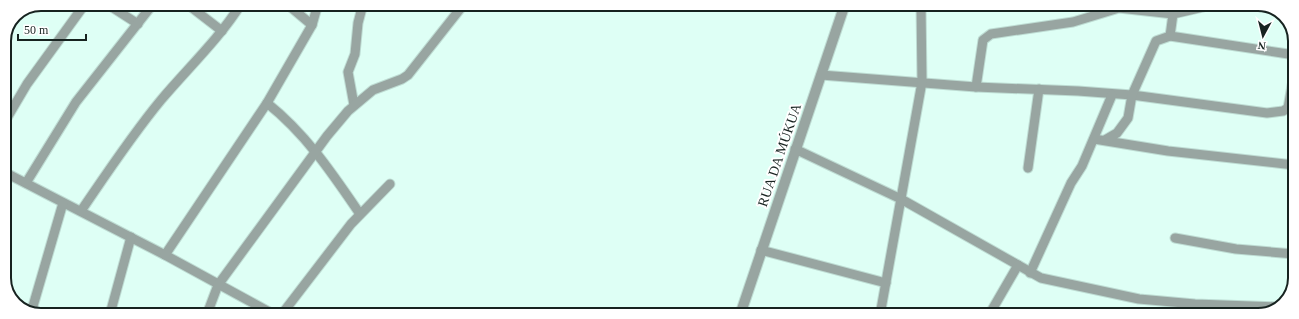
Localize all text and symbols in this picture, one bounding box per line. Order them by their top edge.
scale bar [18,16,86,42]
north arrow [1243,16,1283,56]
text: 50 m [24,23,49,37]
text: N [1257,39,1266,52]
street label: RUA DA MÚKUA [754,100,804,209]

